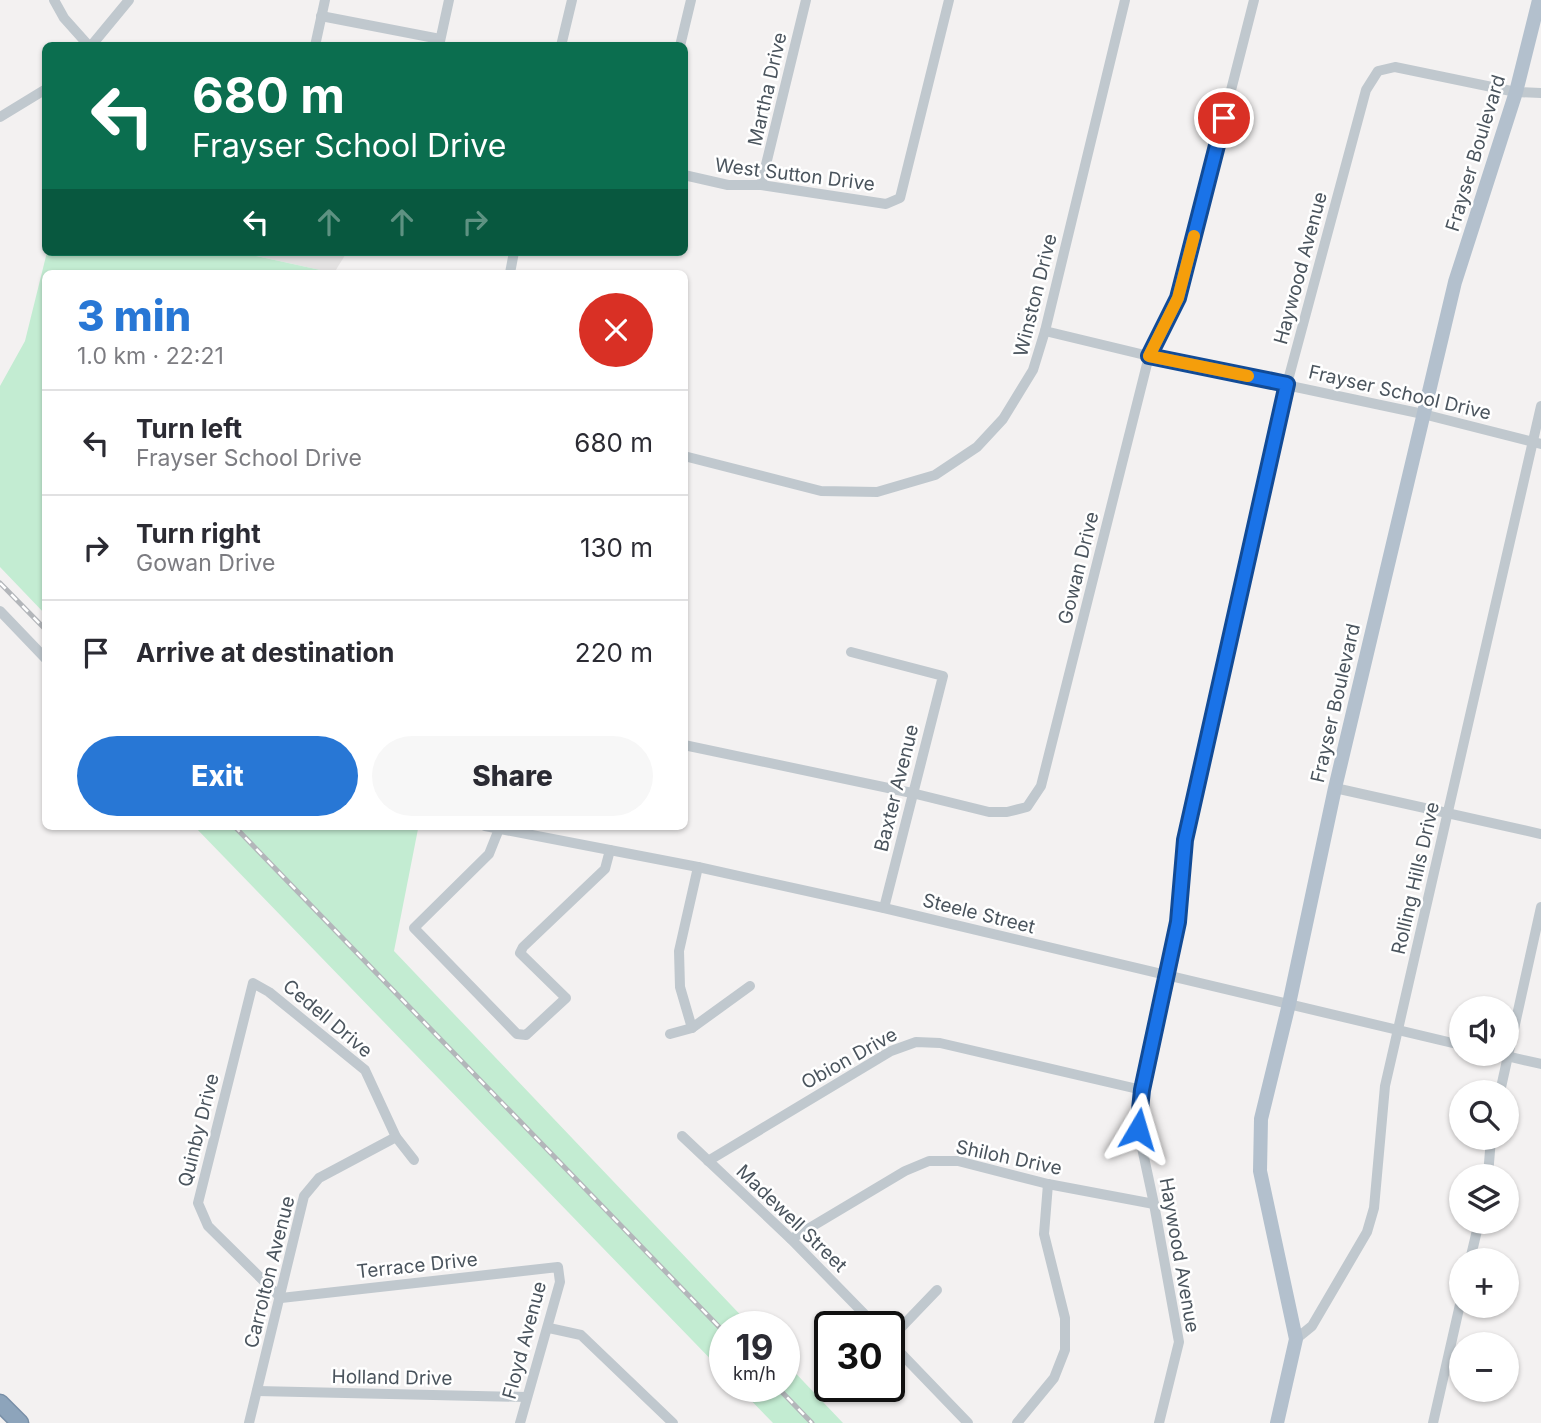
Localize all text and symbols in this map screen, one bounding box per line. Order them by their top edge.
street label: Martha Drive [743,30,792,148]
text: 680 m [192,66,345,125]
icon: left [77,70,168,161]
street label: Frayser Boulevard [1441,72,1510,234]
pin [1194,88,1254,148]
icon: arrive [1205,99,1243,137]
text: Frayser School Drive [192,126,506,165]
street label: West Sutton Drive [714,153,876,196]
street label: Haywood Avenue [1269,189,1332,347]
icon: left [237,203,275,241]
icon: ahead [310,203,348,241]
icon: ahead [383,203,421,241]
icon: right [456,203,494,241]
street label: Winston Drive [1009,231,1062,359]
text: 3 min [77,290,191,341]
button: close [579,293,653,367]
text: 1.0 km · 22:21 [77,342,224,370]
street label: Frayser School Drive [1306,360,1493,425]
text: Turn left [136,413,242,444]
icon: left [77,424,115,462]
text: 680 m [574,427,653,458]
text: Frayser School Drive [136,444,362,472]
street label: Gowan Drive [1053,509,1104,627]
text: Turn right [136,518,261,549]
icon: right [77,529,115,567]
text: 130 m [580,532,653,563]
text: Gowan Drive [136,549,275,577]
street label: Frayser Boulevard [1306,621,1365,785]
icon: arrive [77,634,115,672]
text: Arrive at destination [136,637,395,668]
text: 220 m [575,637,653,668]
street label: Baxter Avenue [870,722,923,854]
button: Exit [77,736,358,816]
button: Share [372,736,653,816]
street label: Rolling Hills Drive [1387,800,1444,957]
street label: Steele Street [920,888,1037,939]
street label: Cedell Drive [278,974,377,1062]
map controls [1449,996,1519,1402]
button: sound [1449,996,1519,1066]
street label: Obion Drive [797,1023,901,1094]
street label: Quinby Drive [173,1071,224,1189]
button: search [1449,1080,1519,1150]
position arrow [1101,1092,1175,1166]
street label: Shiloh Drive [954,1135,1064,1180]
street label: Madewell Street [732,1160,852,1277]
button: layers [1449,1164,1519,1234]
street label: Haywood Avenue [1155,1176,1204,1334]
street label: Carrolton Avenue [239,1194,299,1351]
street label: Terrace Drive [355,1248,479,1283]
button: + [1449,1248,1519,1318]
street label: Floyd Avenue [498,1279,551,1401]
speed limit sign: 30 [814,1311,905,1402]
text: 19 [736,1326,773,1368]
button: − [1449,1332,1519,1402]
text: km/h [733,1363,776,1384]
street label: Holland Drive [331,1365,453,1390]

